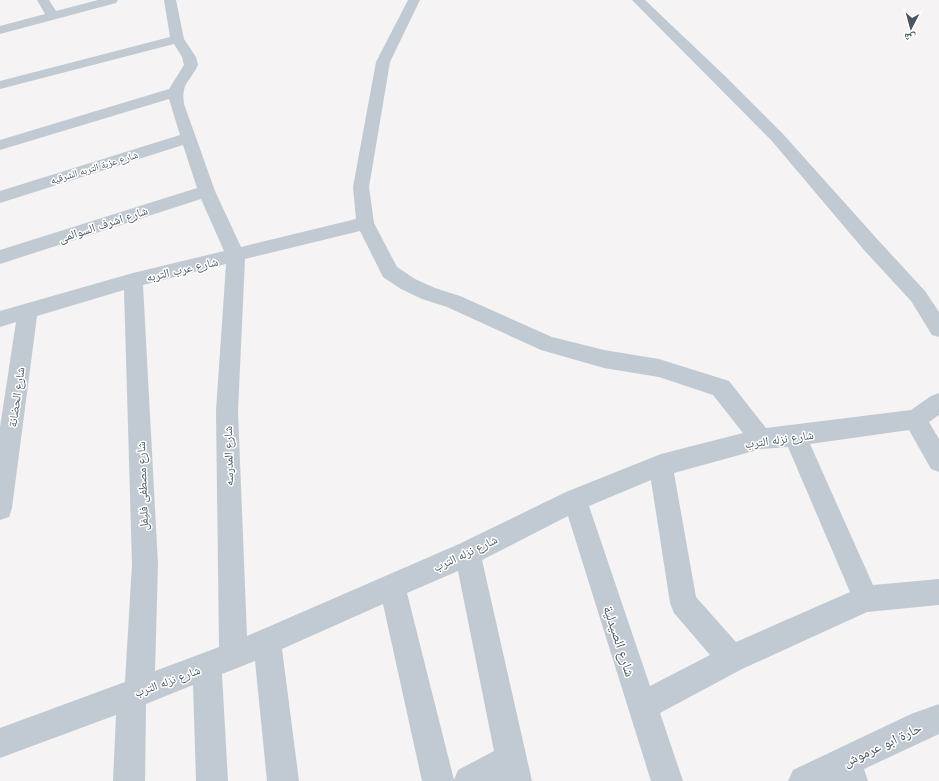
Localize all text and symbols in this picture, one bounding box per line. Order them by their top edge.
north arrow [891,8,931,48]
text: ش [903,29,917,46]
street label: شارع عزبة التربه الشرقيه [49,148,140,187]
street label: شارع اشرف السوالمى [56,202,150,246]
street label: شارع عرب التربه [145,253,220,285]
street label: شارع الحضانة [4,366,29,428]
street label: شارع المدرسه [220,426,237,486]
street label: شارع نزله الترب [744,427,815,452]
street label: شارع مصطفى فليفل [133,441,152,531]
street label: شارع نزله الترب [430,531,500,575]
street label: شارع الصيدلية [599,603,639,679]
street label: شارع نزله الترب [132,662,203,701]
street label: حارة ابو عرموش [840,718,925,771]

